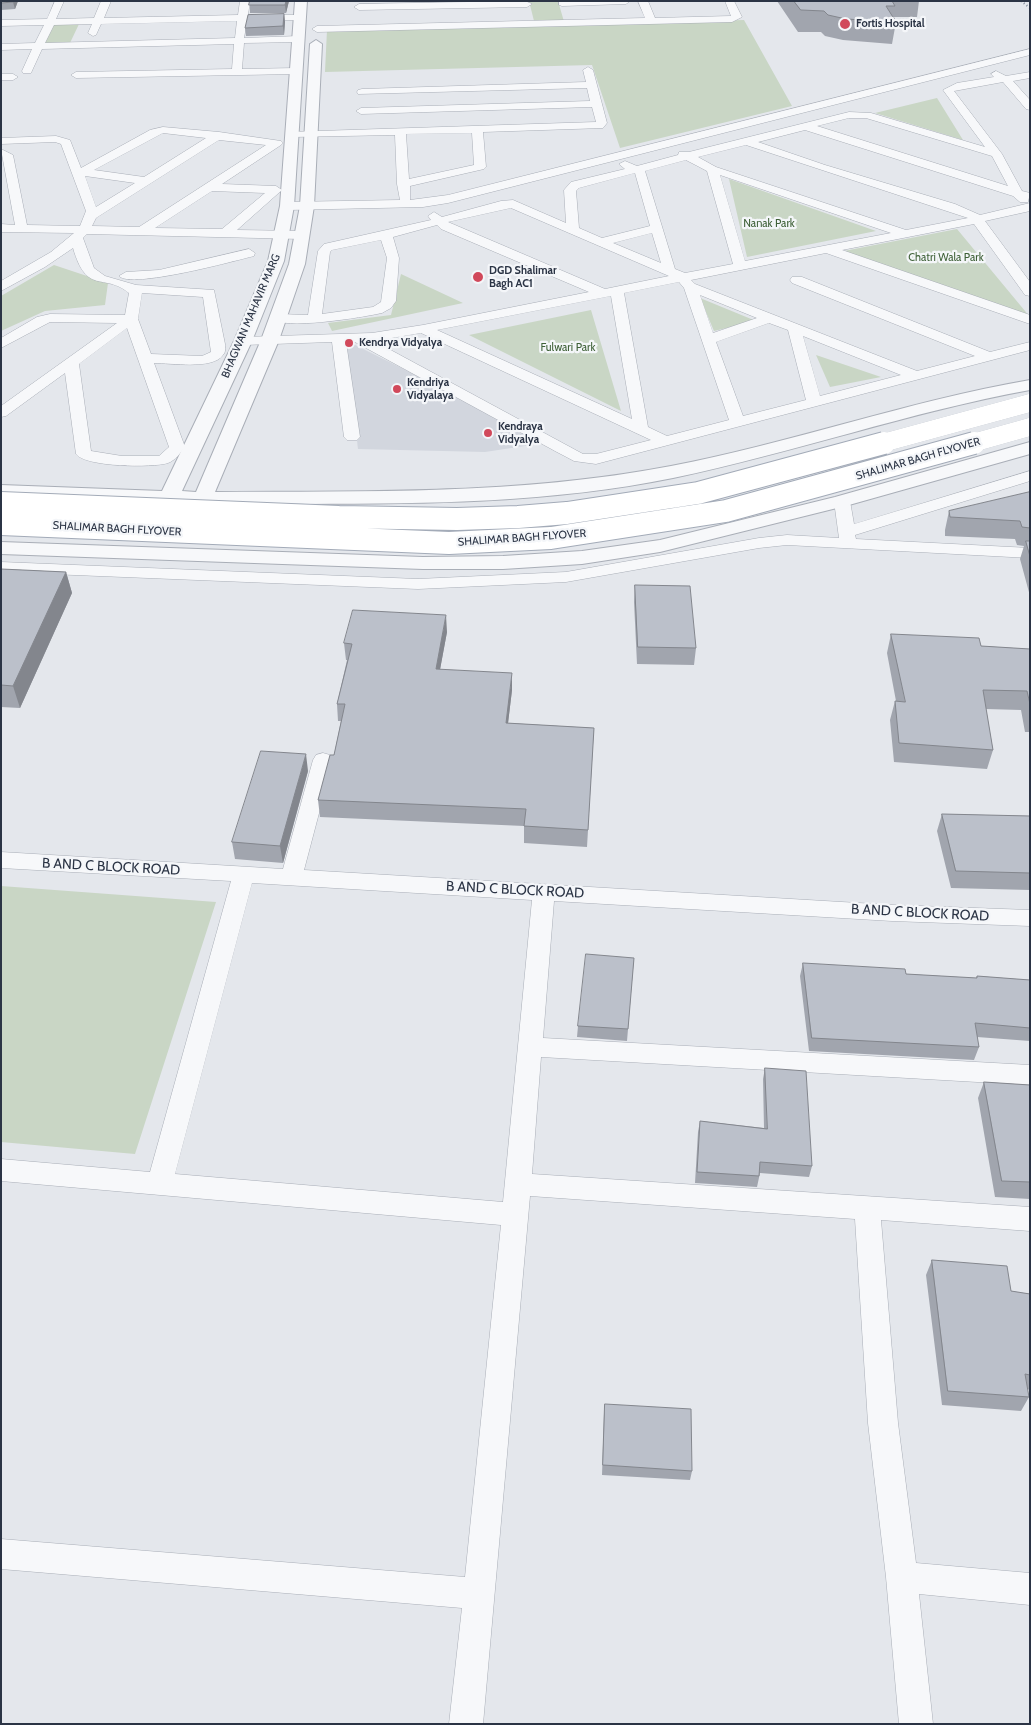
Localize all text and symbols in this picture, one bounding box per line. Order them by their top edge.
marker: Fortis Hospital [838,17,852,31]
place label: Fortis Hospital [856,17,925,31]
park label: Nanak Park [743,217,795,231]
park label: Chatri Wala Park [908,251,984,265]
street label: BHAGWAN MAHAVIR MARG [219,252,283,380]
place label: DGD Shalimar Bagh AC1 [489,264,557,290]
marker: DGD Shalimar Bagh AC1 [471,270,485,284]
place label: Kendrya Vidyalya [359,336,442,350]
marker: Kendrya Vidyalya [343,337,355,349]
park label: Fulwari Park [541,341,595,355]
place label: Kendriya Vidyalaya [407,376,453,402]
marker: Kendriya Vidyalaya [391,383,403,395]
place label: Kendraya Vidyalya [498,420,543,446]
marker: Kendraya Vidyalya [482,427,494,439]
street label: SHALIMAR BAGH FLYOVER [854,435,982,483]
street label: SHALIMAR BAGH FLYOVER [52,519,182,539]
street label: SHALIMAR BAGH FLYOVER [457,527,587,549]
street label: B AND C BLOCK ROAD [41,855,181,879]
street label: B AND C BLOCK ROAD [445,878,585,902]
street label: B AND C BLOCK ROAD [850,901,990,925]

